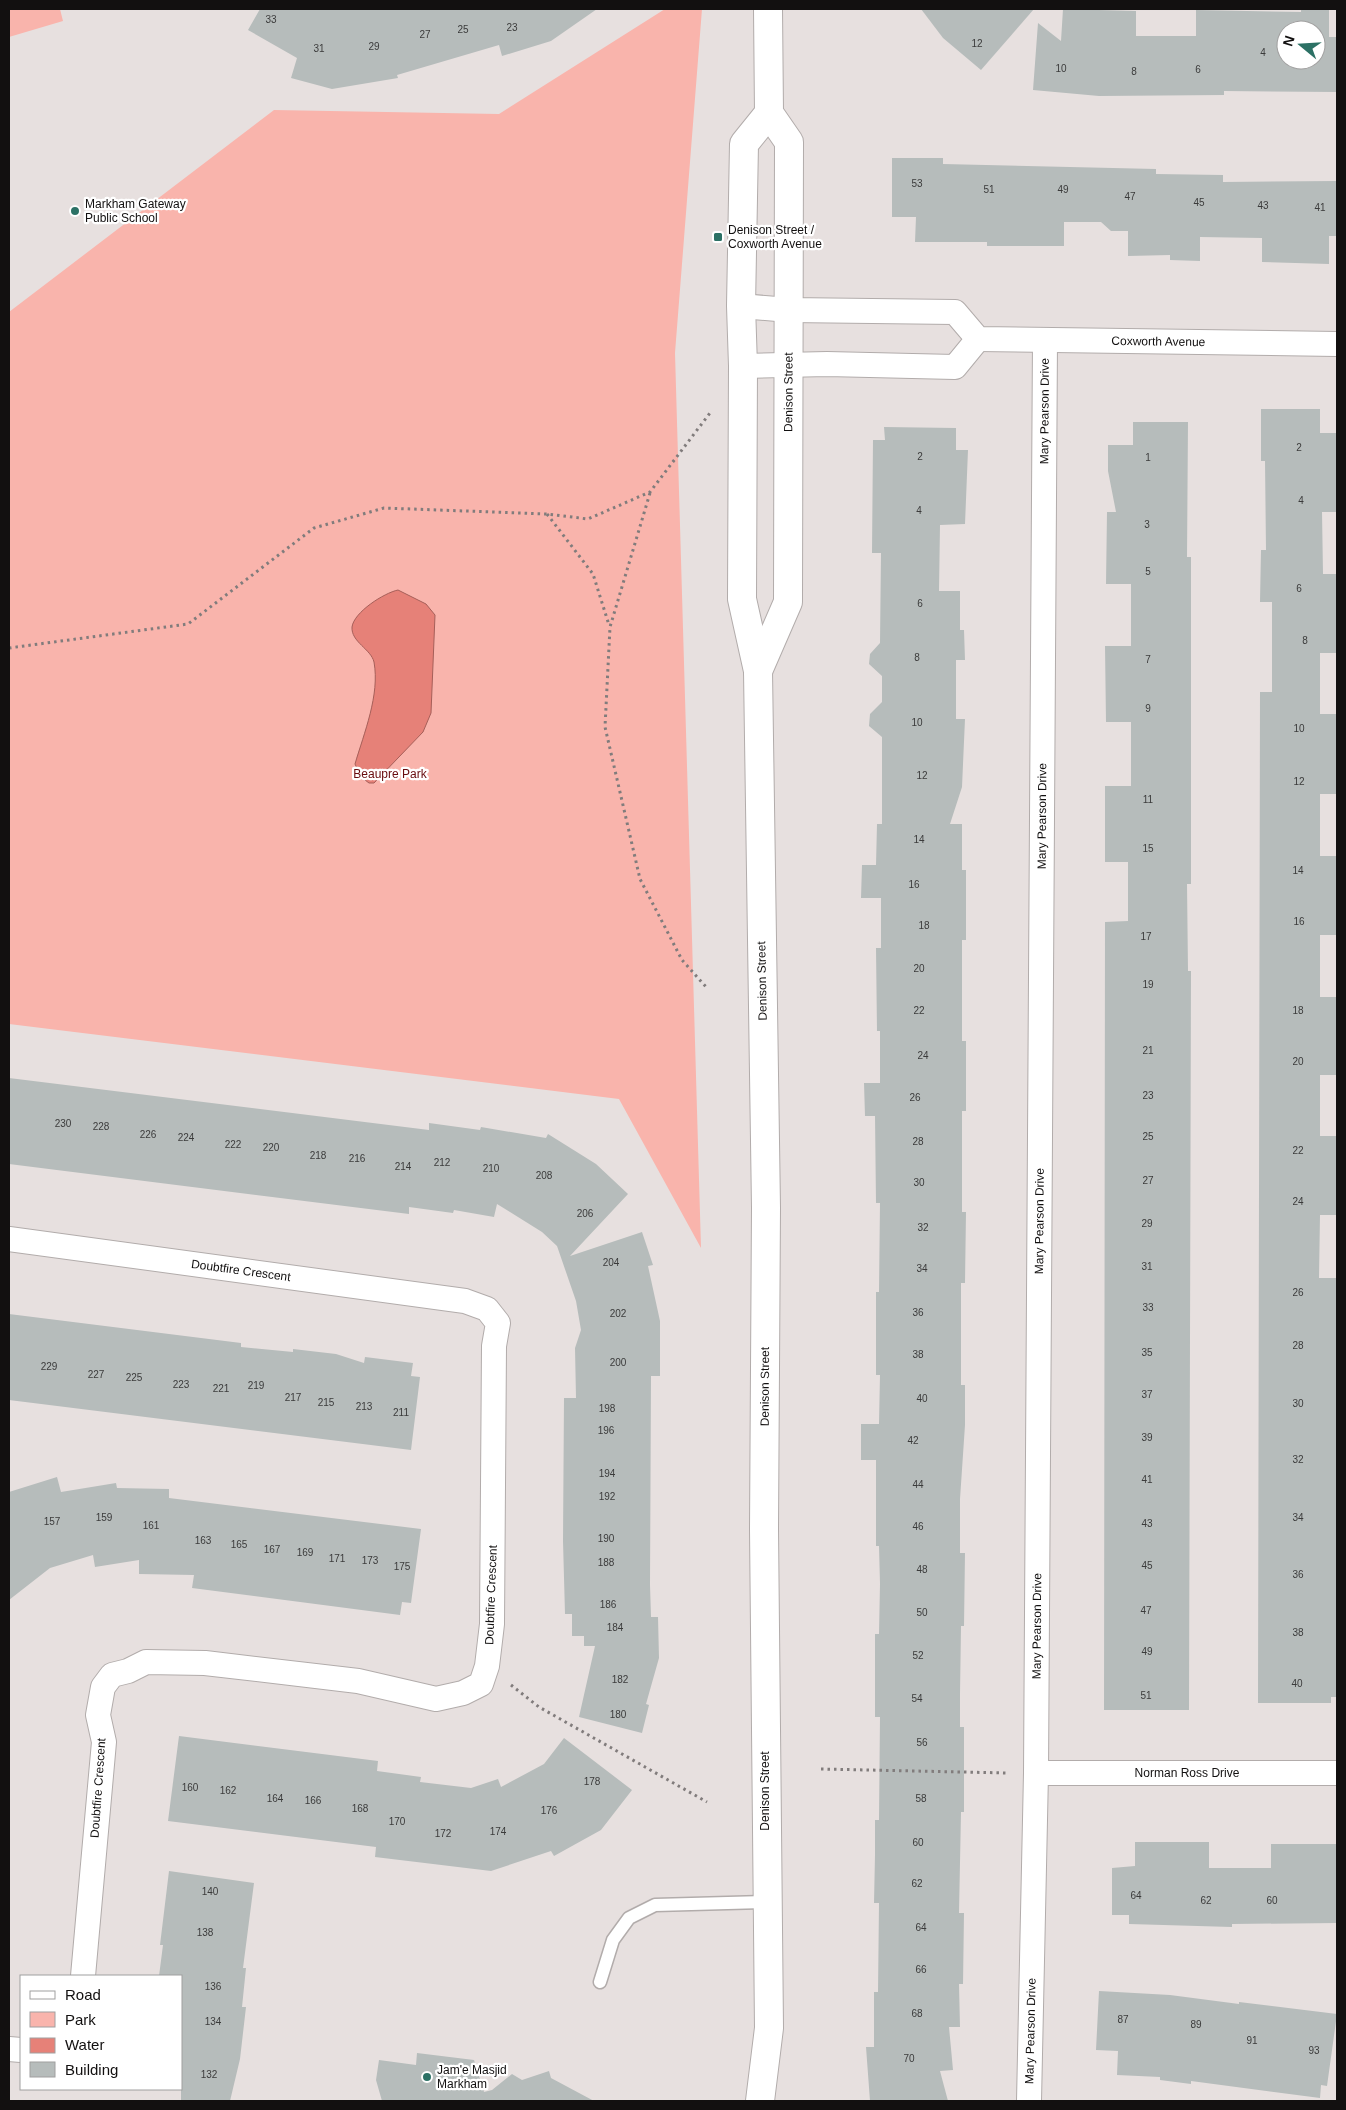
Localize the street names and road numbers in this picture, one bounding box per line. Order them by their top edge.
street label: Coxworth Avenue [1111,334,1206,349]
street label: Denison Street [781,352,796,432]
street label: Mary Pearson Drive [1037,358,1052,464]
street label: Mary Pearson Drive [1035,763,1049,869]
street label: Denison Street [754,941,770,1021]
street label: Mary Pearson Drive [1032,1168,1047,1274]
street label: Doubtfire Crescent [190,1257,292,1284]
street label: Denison Street [758,1346,772,1426]
street label: Doubtfire Crescent [482,1544,500,1645]
street label: Mary Pearson Drive [1030,1573,1044,1679]
street label: Doubtfire Crescent [88,1737,109,1838]
street label: Denison Street [758,1751,772,1831]
street label: Norman Ross Drive [1135,1766,1240,1780]
street label: Mary Pearson Drive [1022,1977,1039,2084]

